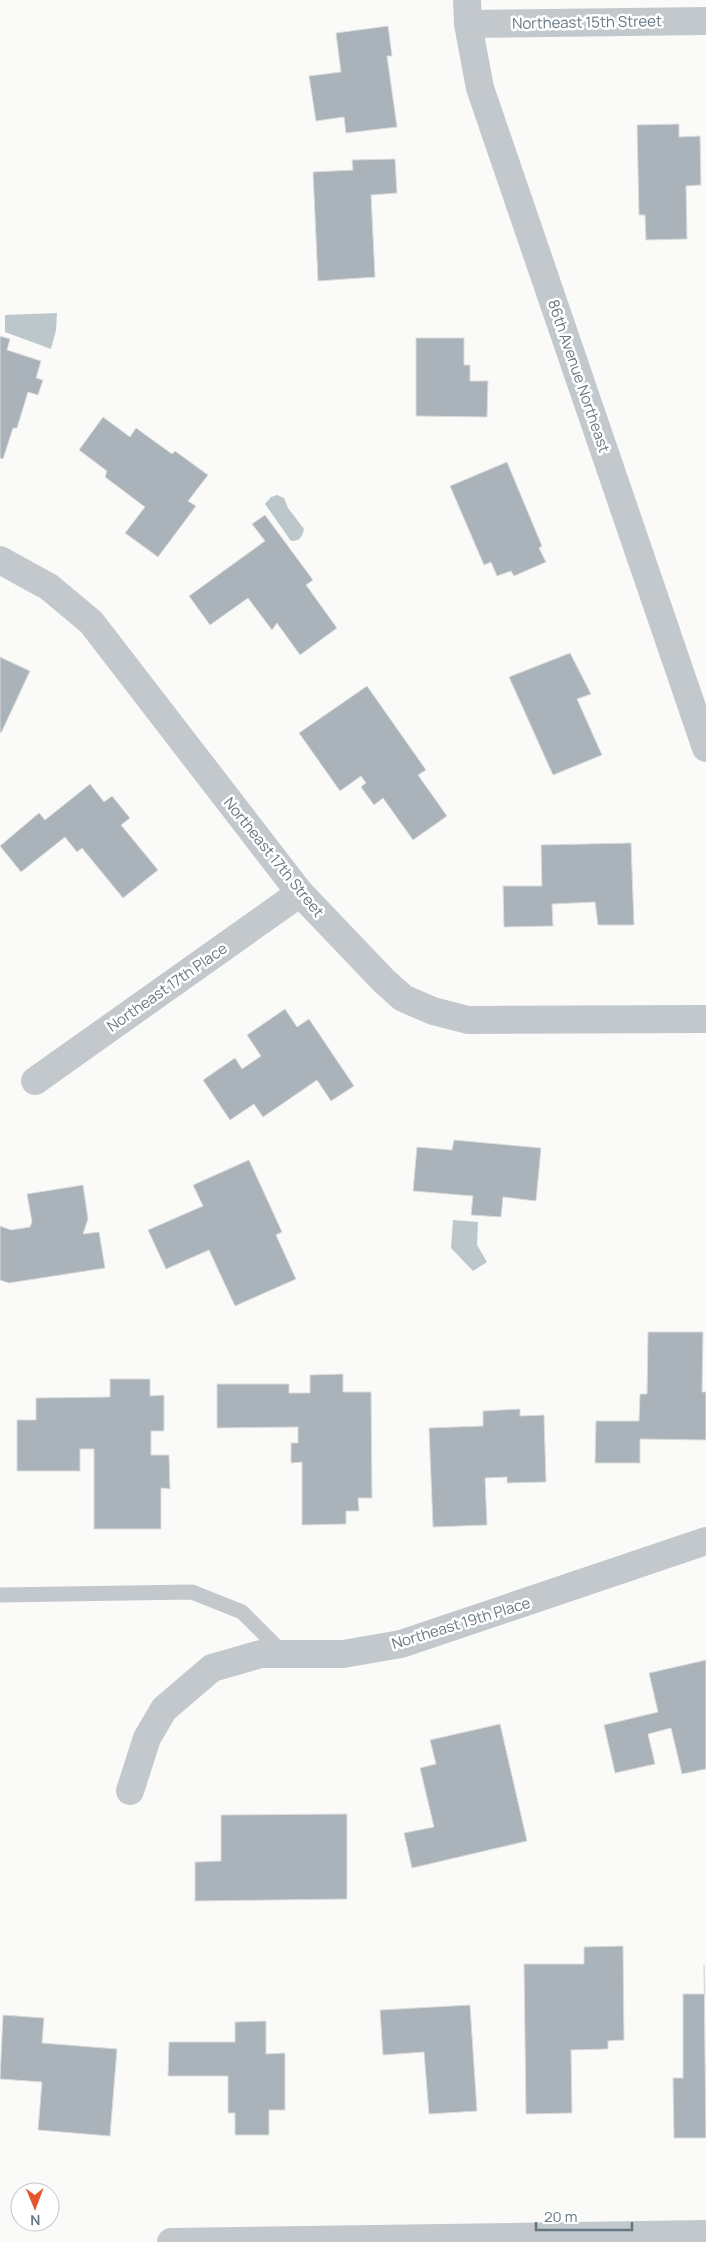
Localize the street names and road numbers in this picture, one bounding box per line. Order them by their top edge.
street label: Northeast 15th Street [512,10,662,34]
street label: 86th Avenue Northeast [543,297,615,455]
street label: Northeast 17th Street [219,793,329,921]
street label: Northeast 17th Place [103,937,232,1036]
street label: Northeast 19th Place [389,1592,533,1654]

